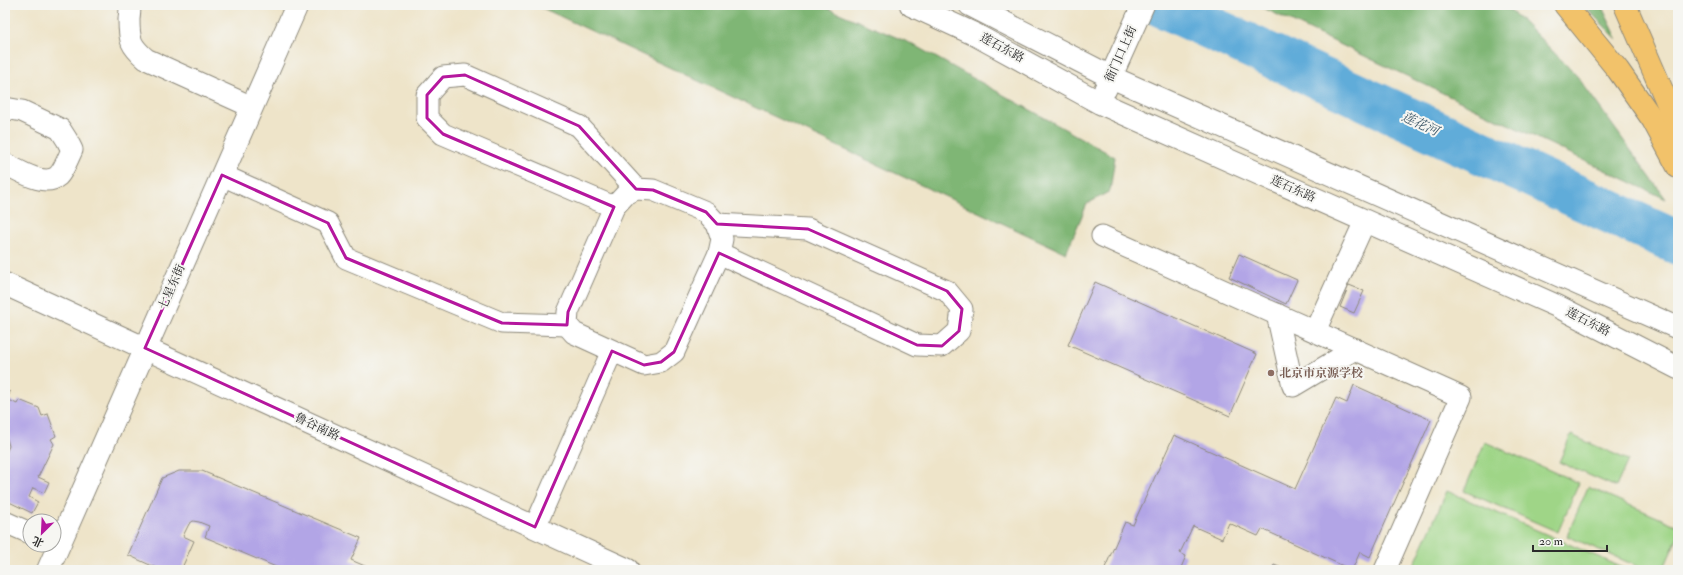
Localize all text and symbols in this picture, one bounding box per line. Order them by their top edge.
street label: 衙门口上街 [1102,23,1140,84]
street label: 莲石东路 [977,30,1027,66]
water label: 莲花河 [1399,109,1443,140]
street label: 莲石东路 [1268,172,1318,206]
street label: 七星东街 [155,261,189,312]
street label: 莲石东路 [1563,304,1613,340]
place label: 北京市京源学校 [1279,366,1363,381]
marker: 北京市京源学校 [1266,368,1276,378]
street label: 鲁谷南路 [292,410,342,444]
north arrow [22,513,62,553]
scale bar [1533,527,1607,553]
text: 北 [30,534,46,550]
text: 20 m [1539,534,1564,549]

